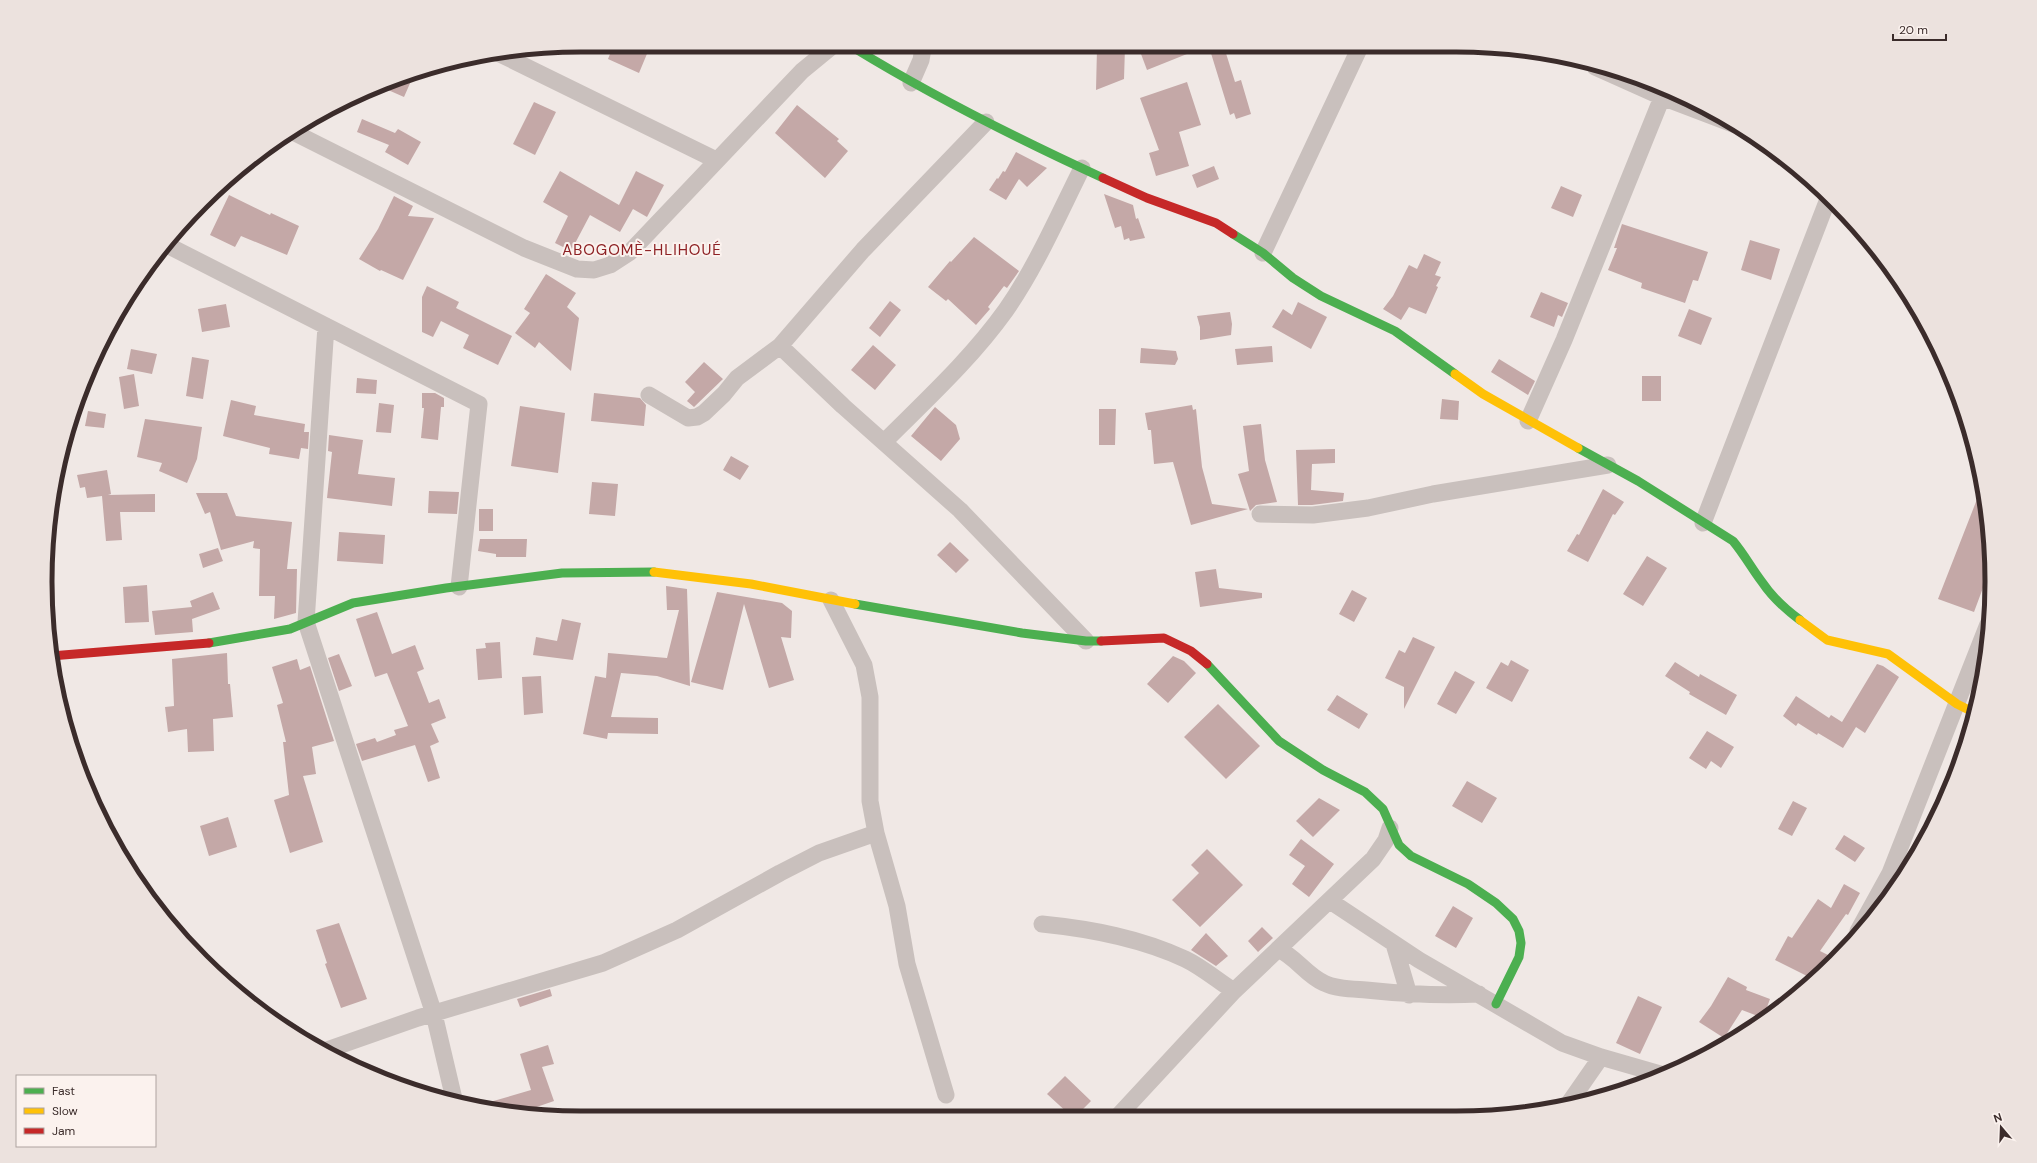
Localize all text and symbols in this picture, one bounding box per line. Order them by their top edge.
scale bar [1893,16,1946,42]
text: 20 m [1899,22,1928,38]
district label: ABOGOMÈ-HLIHOUÉ [562,240,722,260]
legend [16,1075,156,1147]
text: Fast [52,1083,75,1099]
text: Slow [52,1103,78,1119]
north arrow [1981,1107,2021,1147]
text: N [1992,1110,2004,1125]
text: Jam [52,1123,75,1139]

